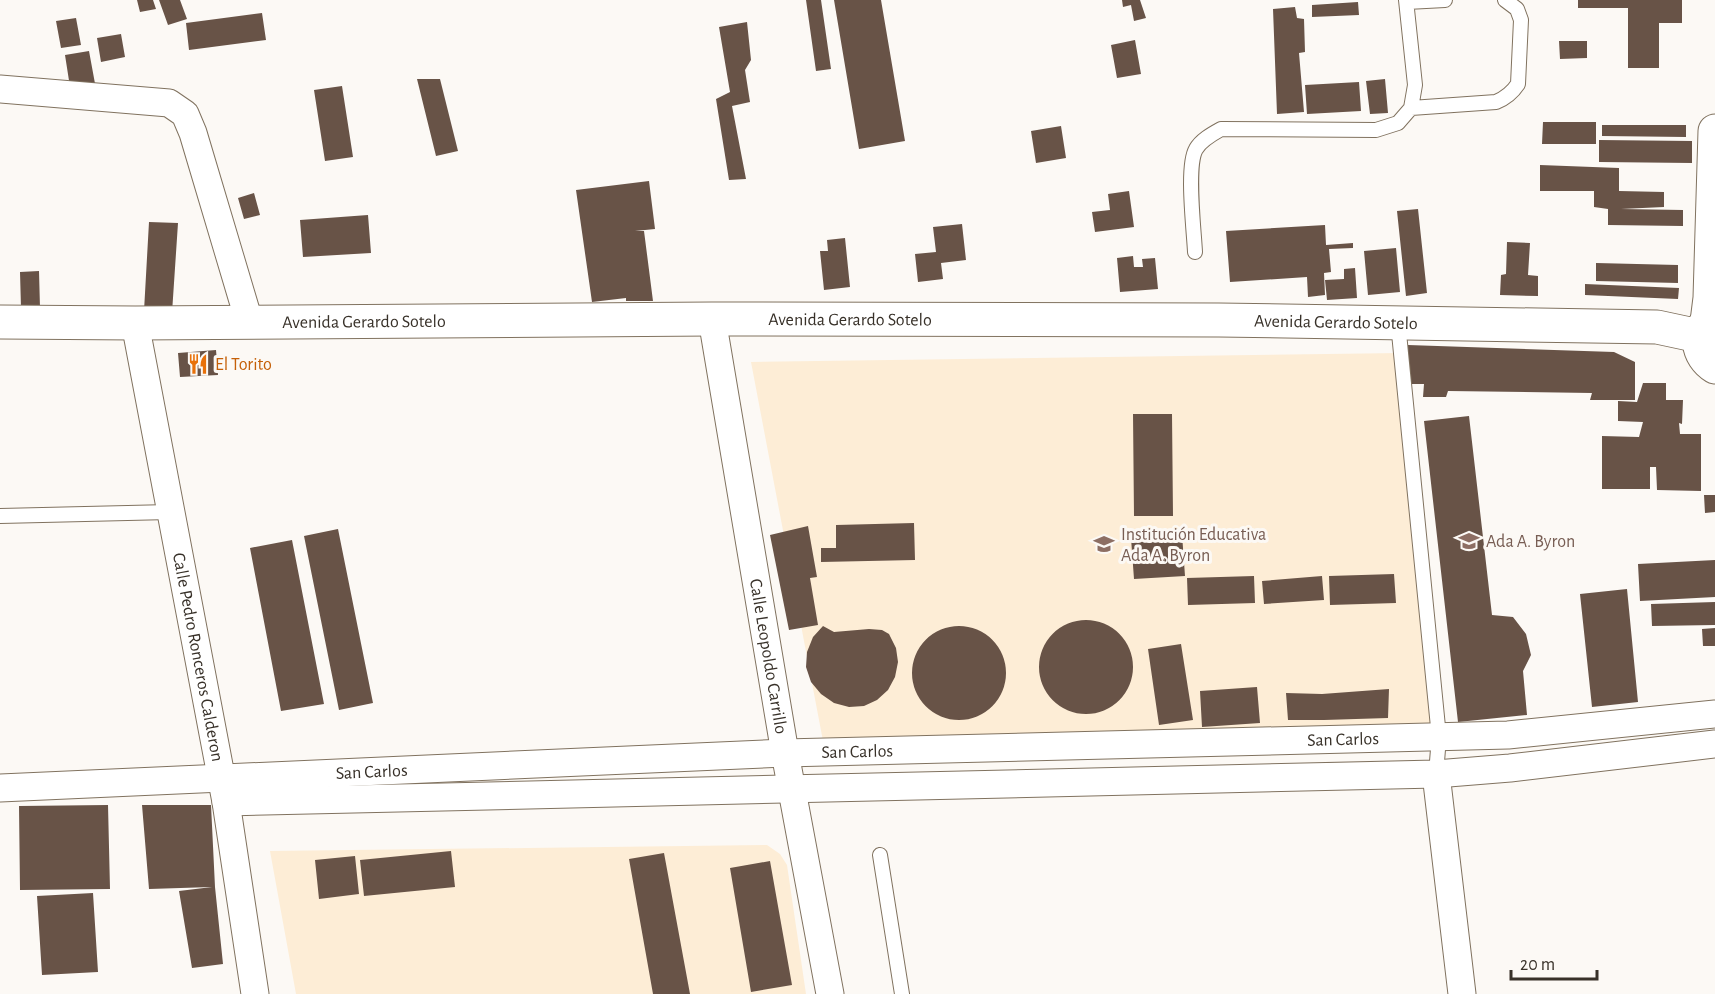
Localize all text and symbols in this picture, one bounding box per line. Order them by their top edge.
street label: Avenida Gerardo Sotelo [768,311,932,329]
street label: Avenida Gerardo Sotelo [282,313,446,332]
street label: Avenida Gerardo Sotelo [1254,313,1418,333]
restaurant icon: El Torito [186,352,210,376]
place label: El Torito [215,356,272,374]
place label: Institución Educativa Ada A. Byron [1121,526,1266,565]
school or university icon: Ada A. Byron [1457,529,1481,553]
school or university icon: Institución Educativa Ada A. Byron [1092,532,1116,556]
place label: Ada A. Byron [1486,533,1575,551]
street label: Calle Pedro Ronceros Calderon [169,551,226,763]
street label: Calle Leopoldo Carrillo [746,577,790,736]
street label: San Carlos [1307,730,1379,750]
street label: San Carlos [821,742,893,762]
street label: San Carlos [335,762,408,783]
scale bar [1511,943,1596,981]
text: 20 m [1520,956,1555,974]

